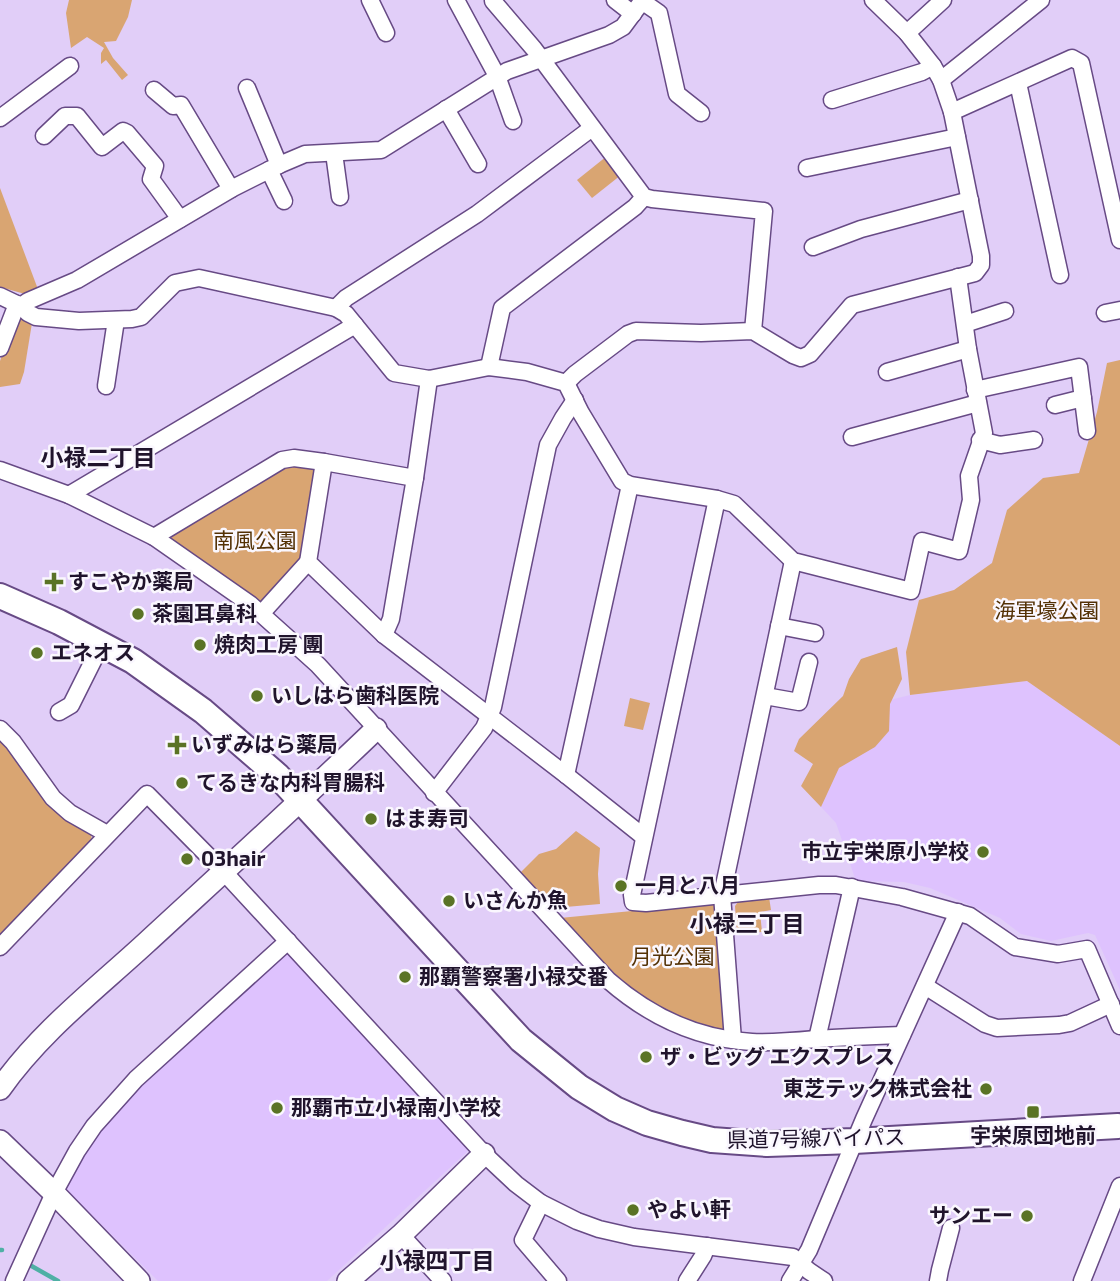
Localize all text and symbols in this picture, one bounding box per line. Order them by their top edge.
district label: 小禄二丁目 [41,443,156,471]
park label: 南風公園 [213,527,297,552]
place label: すこやか薬局 [68,568,194,593]
marker: すこやか薬局 [46,574,62,590]
park label: 海軍壕公園 [995,597,1100,622]
place label: 茶園耳鼻科 [152,600,257,625]
marker: 茶園耳鼻科 [130,606,146,622]
place label: 焼肉工房 團 [214,631,324,656]
marker: 焼肉工房 團 [192,637,208,653]
place label: エネオス [51,639,135,664]
marker: エネオス [29,645,45,661]
place label: いしはら歯科医院 [271,682,439,707]
marker: いしはら歯科医院 [249,688,265,704]
place label: いずみはら薬局 [191,731,338,756]
marker: いずみはら薬局 [169,737,185,753]
place label: てるきな内科胃腸科 [196,769,385,794]
marker: てるきな内科胃腸科 [174,775,190,791]
place label: はま寿司 [385,805,469,830]
marker: はま寿司 [363,811,379,827]
place label: 市立宇栄原小学校 [801,838,969,863]
marker: 市立宇栄原小学校 [975,844,991,860]
place label: 03hair [201,845,266,870]
marker: 03hair [179,851,195,867]
place label: 一月と八月 [635,872,740,897]
marker: 一月と八月 [613,878,629,894]
place label: いさんか魚 [463,887,568,912]
marker: いさんか魚 [441,893,457,909]
district label: 小禄三丁目 [690,909,805,937]
park label: 月光公園 [631,943,715,968]
place label: 那覇警察署小禄交番 [419,963,608,988]
marker: 那覇警察署小禄交番 [397,969,413,985]
place label: ザ・ビッグ エクスプレス [660,1043,895,1068]
marker: ザ・ビッグ エクスプレス [638,1049,654,1065]
place label: 東芝テック株式会社 [783,1075,972,1100]
marker: 東芝テック株式会社 [978,1081,994,1097]
place label: 那覇市立小禄南小学校 [291,1094,501,1119]
marker: 那覇市立小禄南小学校 [269,1100,285,1116]
marker: 宇栄原団地前 [1025,1104,1041,1120]
place label: 宇栄原団地前 [970,1122,1096,1147]
street label: 県道7号線バイパス [727,1123,905,1152]
place label: やよい軒 [647,1196,731,1221]
marker: やよい軒 [625,1202,641,1218]
place label: サンエー [929,1202,1013,1227]
marker: サンエー [1019,1208,1035,1224]
district label: 小禄四丁目 [380,1246,495,1274]

